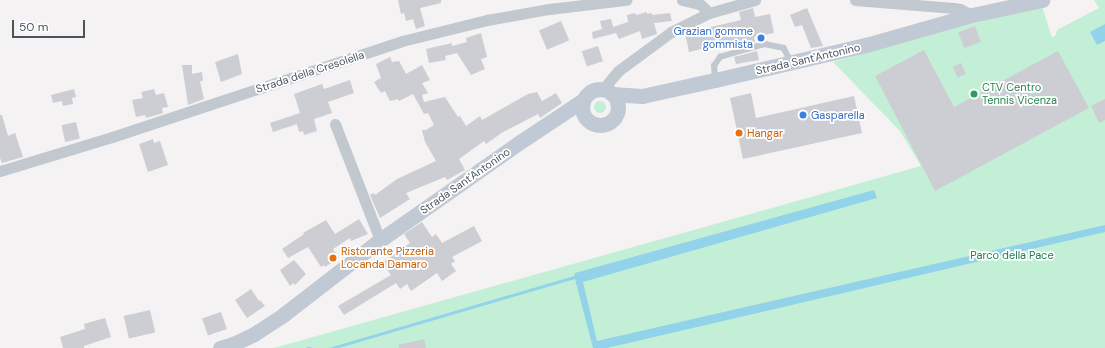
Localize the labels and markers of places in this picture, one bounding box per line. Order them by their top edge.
place label: Grazian gomme gommista [673,25,753,51]
marker: Grazian gomme gommista [756,33,766,43]
place label: CTV Centro Tennis Vicenza [982,81,1057,107]
marker: CTV Centro Tennis Vicenza [969,89,979,99]
place label: Gasparella [811,108,865,122]
marker: Gasparella [798,110,808,120]
place label: Hangar [747,126,783,140]
marker: Hangar [734,128,744,138]
place label: Ristorante Pizzeria Locanda Damaro [341,245,434,271]
marker: Ristorante Pizzeria Locanda Damaro [328,253,338,263]

